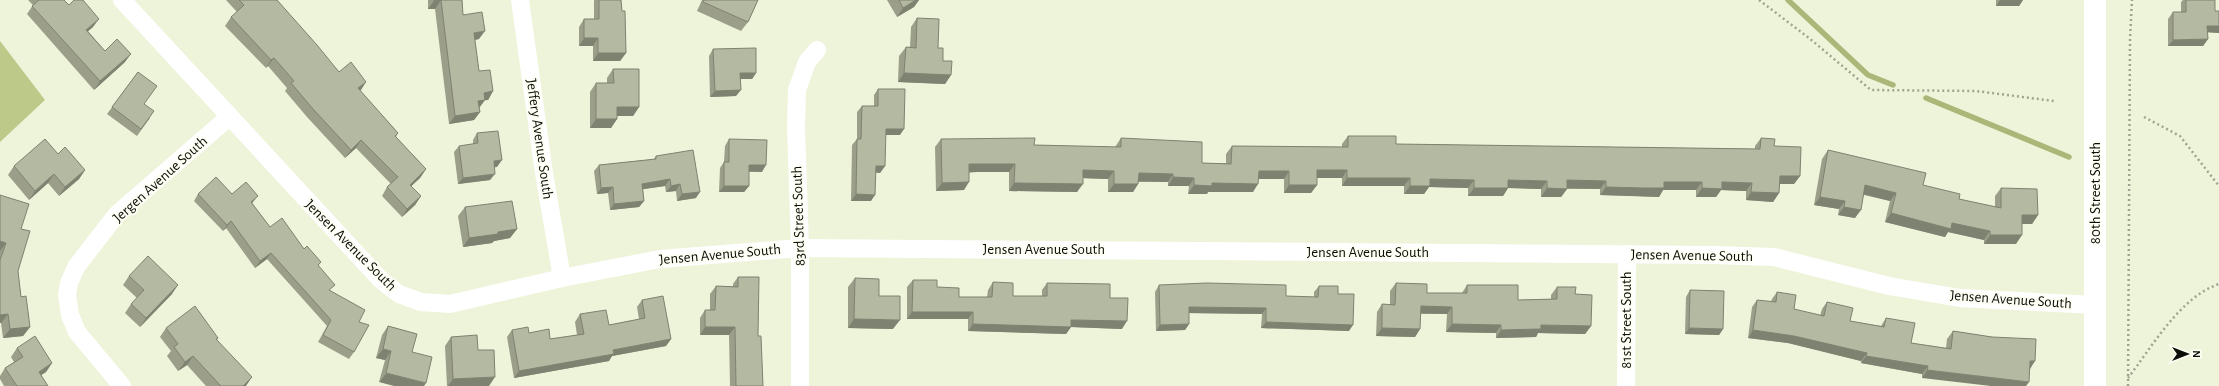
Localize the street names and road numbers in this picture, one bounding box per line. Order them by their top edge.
street label: Jeffery Avenue South [524,78,555,200]
street label: Jergen Avenue South [110,133,210,225]
street label: 80th Street South [2088,142,2103,244]
street label: 83rd Street South [789,165,808,266]
street label: Jensen Avenue South [302,197,399,294]
street label: Jensen Avenue South [658,242,782,267]
street label: Jensen Avenue South [983,242,1105,257]
street label: Jensen Avenue South [1307,245,1429,260]
street label: Jensen Avenue South [1631,247,1753,264]
street label: 81st Street South [1619,271,1634,369]
street label: Jensen Avenue South [1949,288,2072,311]

